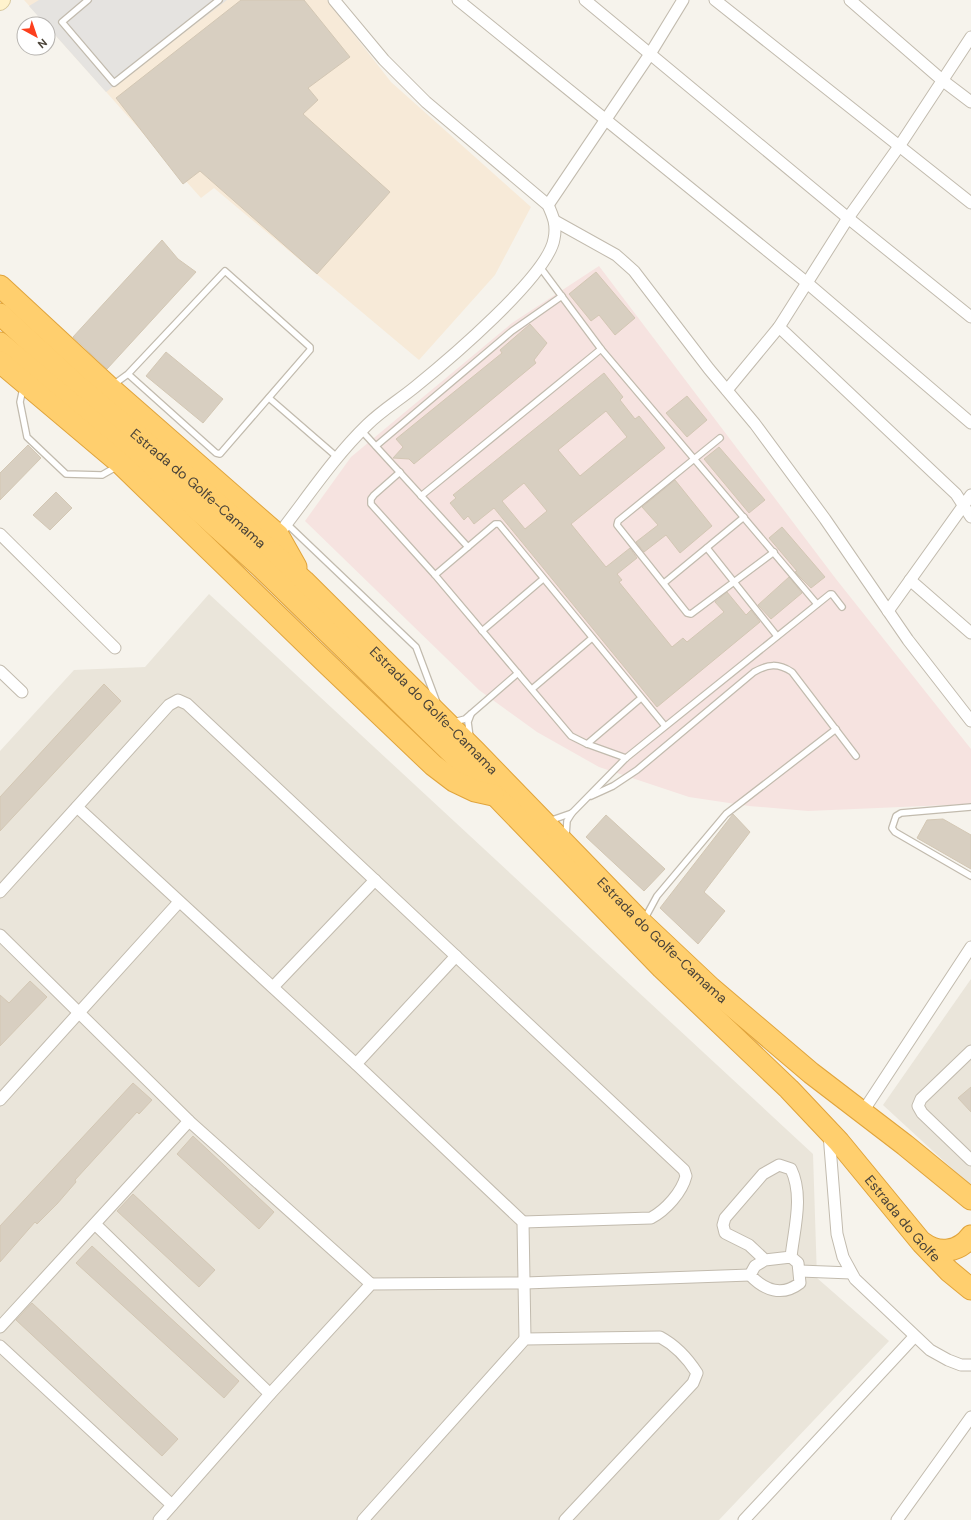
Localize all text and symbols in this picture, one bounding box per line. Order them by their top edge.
north arrow [16,16,56,56]
text: N [35,36,50,52]
street label: Estrada do Golfe-Camama [127,425,270,552]
street label: Estrada do Golfe-Camama [366,643,502,778]
street label: Estrada do Golfe-Camama [593,873,731,1007]
street label: Estrada do Golfe [861,1171,945,1266]

